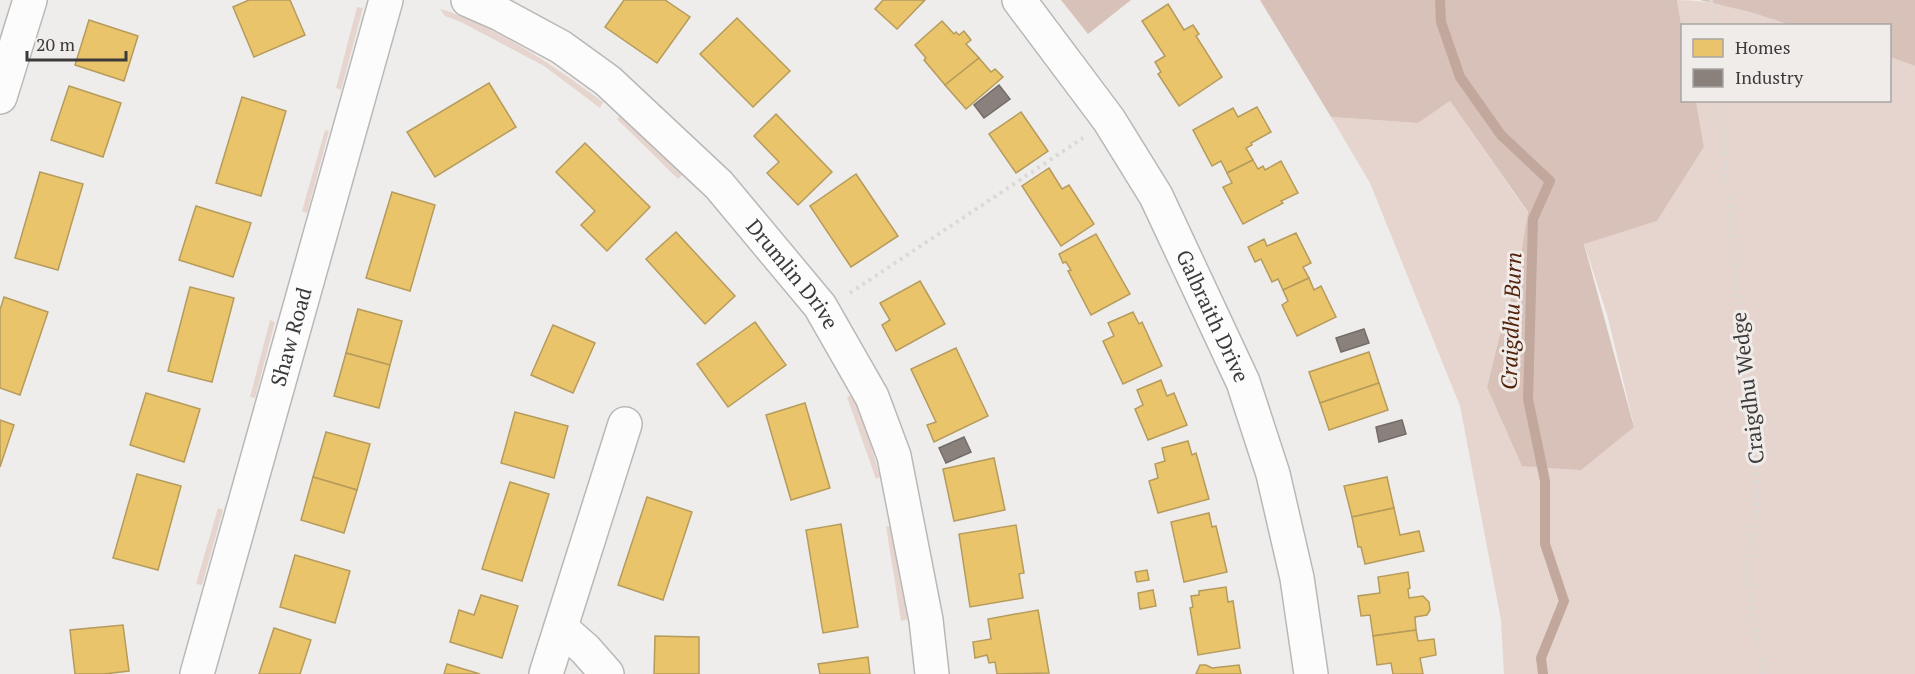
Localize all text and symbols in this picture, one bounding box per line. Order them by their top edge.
scale bar [27,24,126,62]
legend [1681,24,1891,102]
text: 20 m [36,32,76,56]
text: Homes [1735,35,1790,59]
text: Industry [1735,65,1804,89]
street label: Drumlin Drive [740,213,845,334]
street label: Galbraith Drive [1170,245,1256,387]
water label: Craigdhu Burn [1494,252,1527,390]
street label: Shaw Road [263,284,318,389]
street label: Craigdhu Wedge [1724,311,1770,466]

